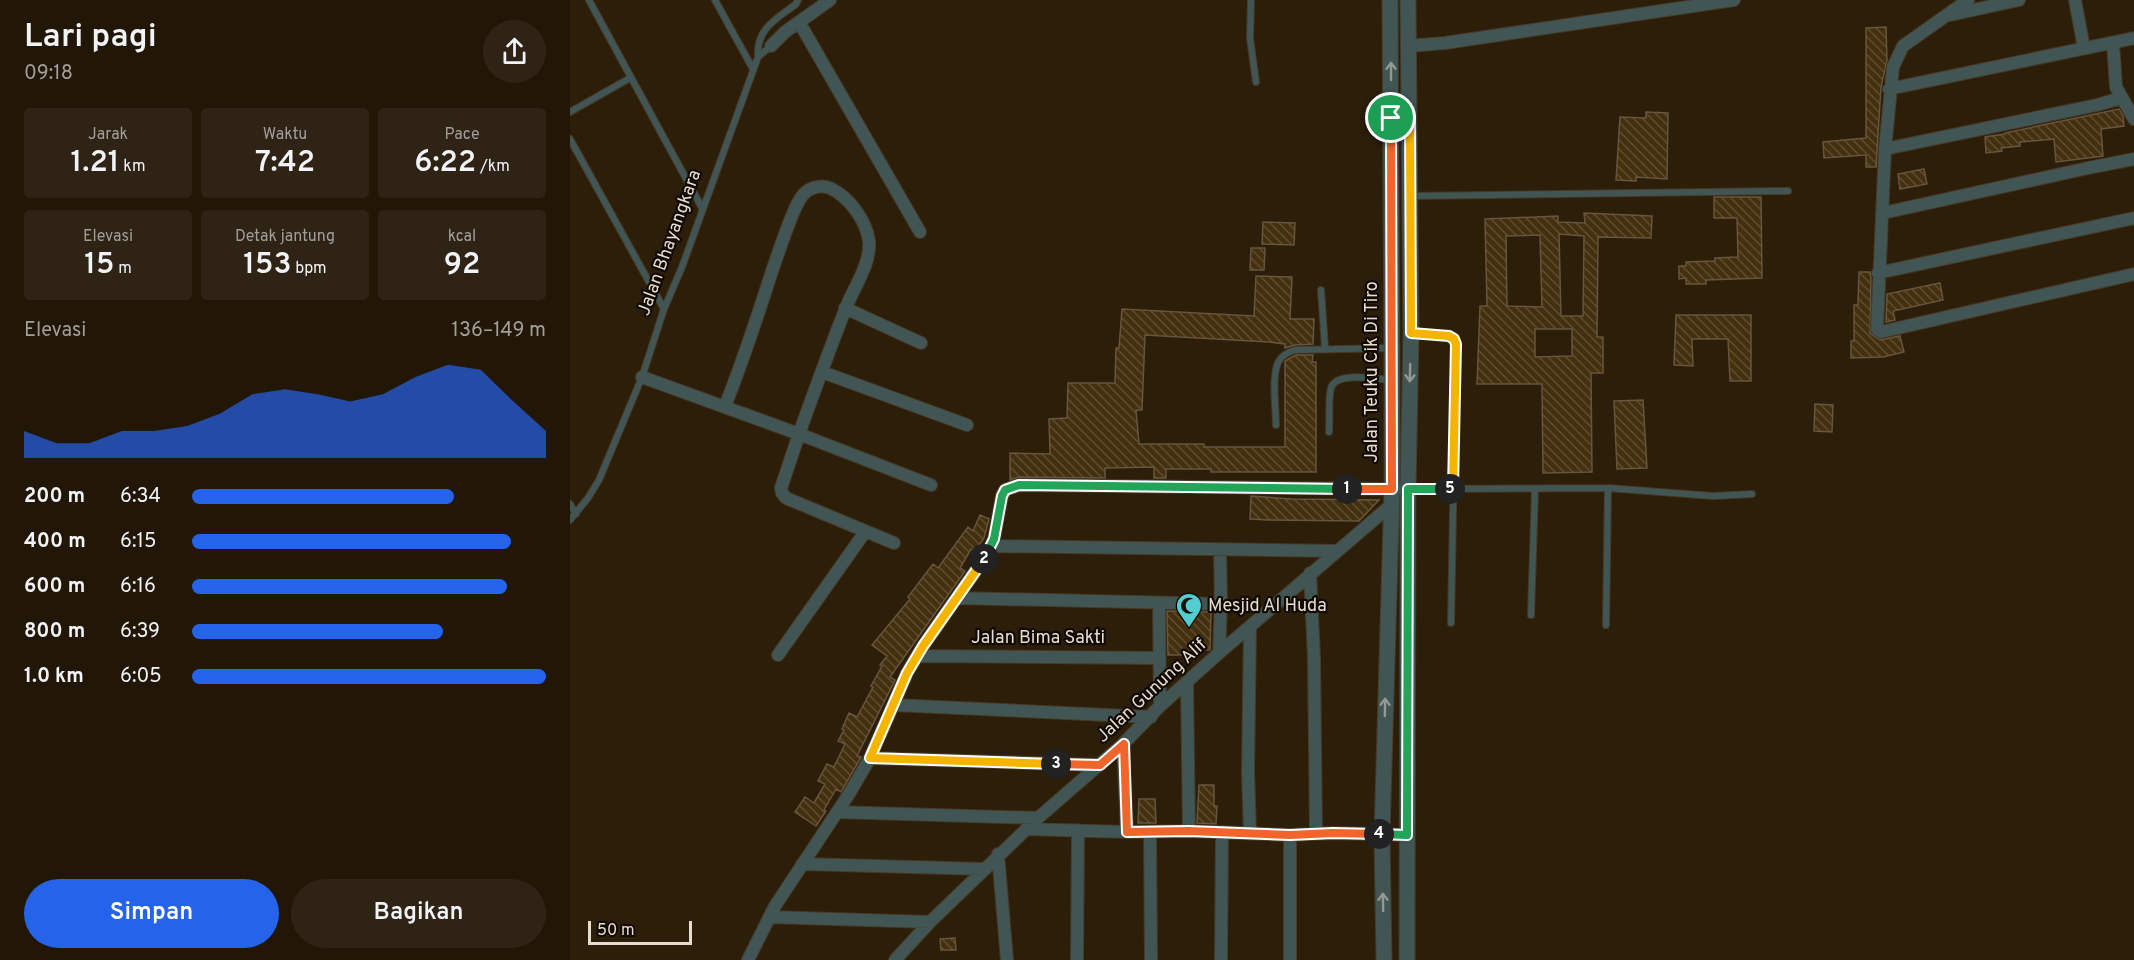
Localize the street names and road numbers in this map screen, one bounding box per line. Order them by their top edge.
street label: Jalan Bhayangkara [633,167,707,319]
street label: Jalan Teuku Cik Di Tiro [1361,281,1384,463]
street label: Jalan Bima Sakti [971,627,1105,650]
street label: Jalan Gunung Alif [1092,634,1212,748]

